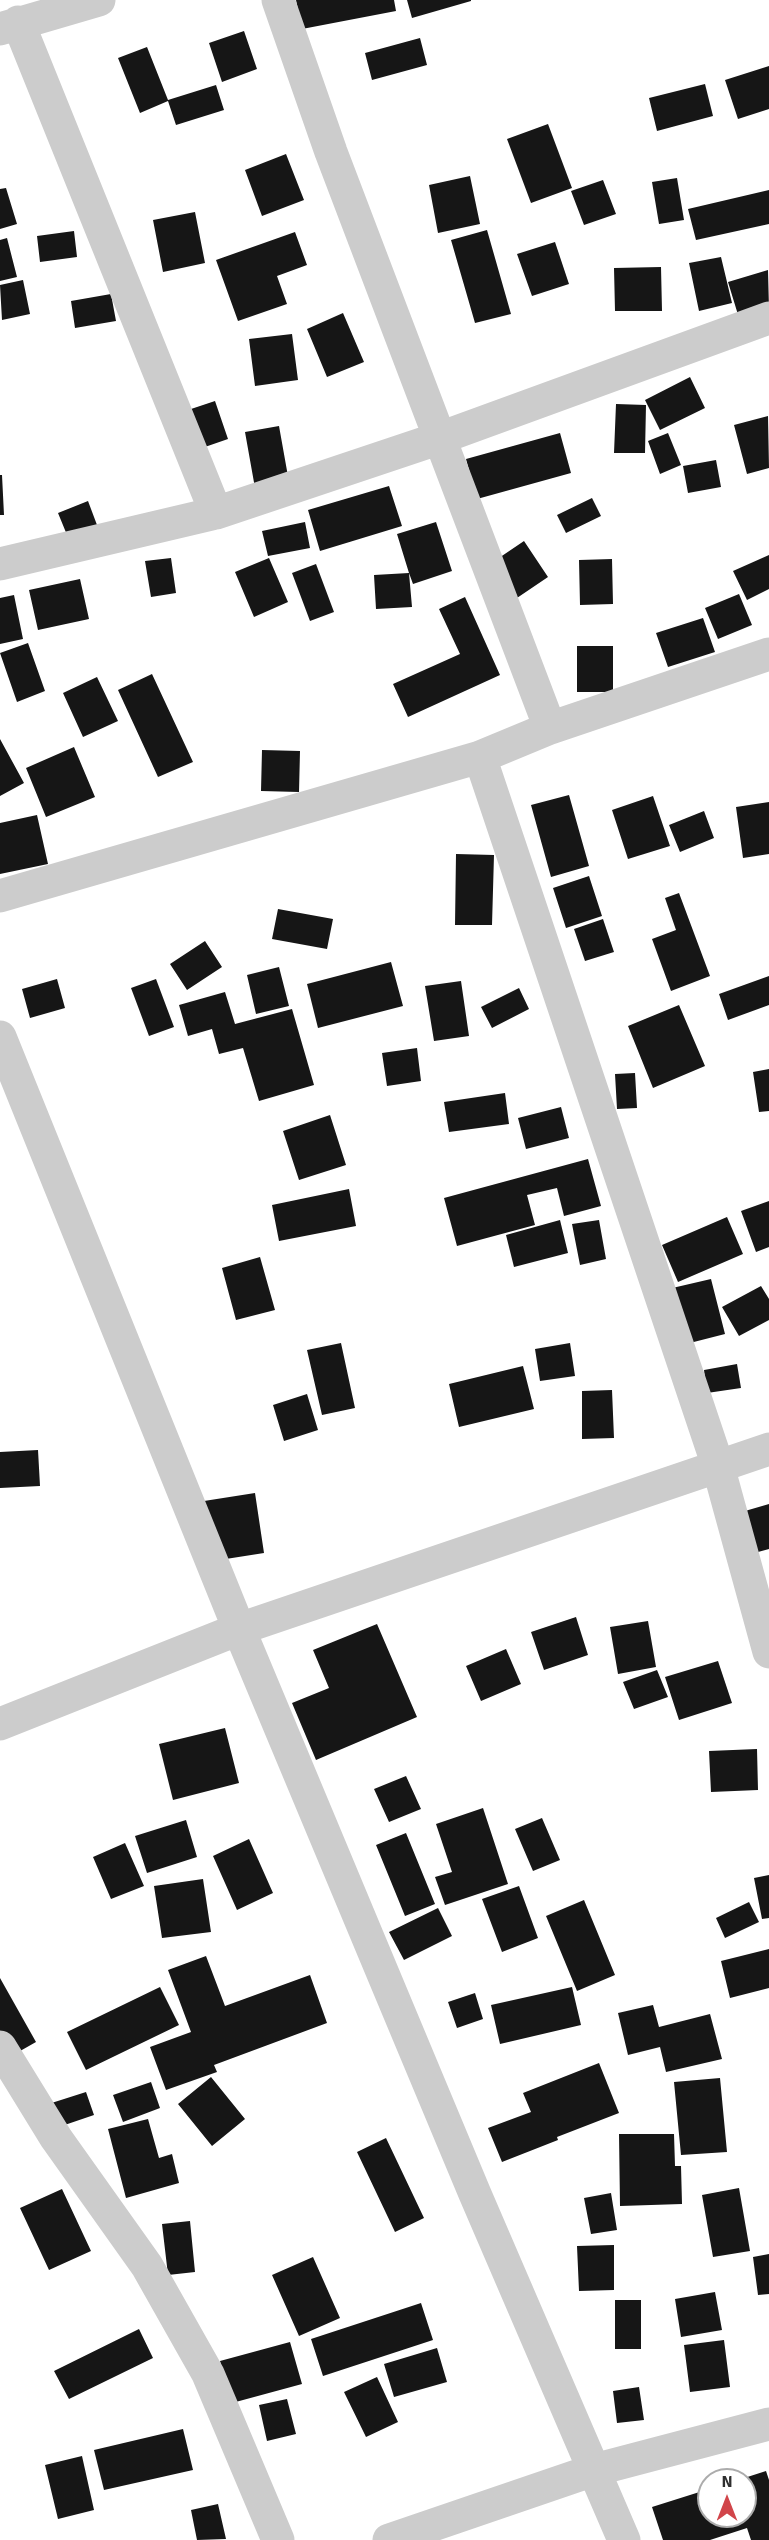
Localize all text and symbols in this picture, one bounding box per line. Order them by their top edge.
north arrow [697,2468,757,2528]
text: N [721,2472,733,2492]

